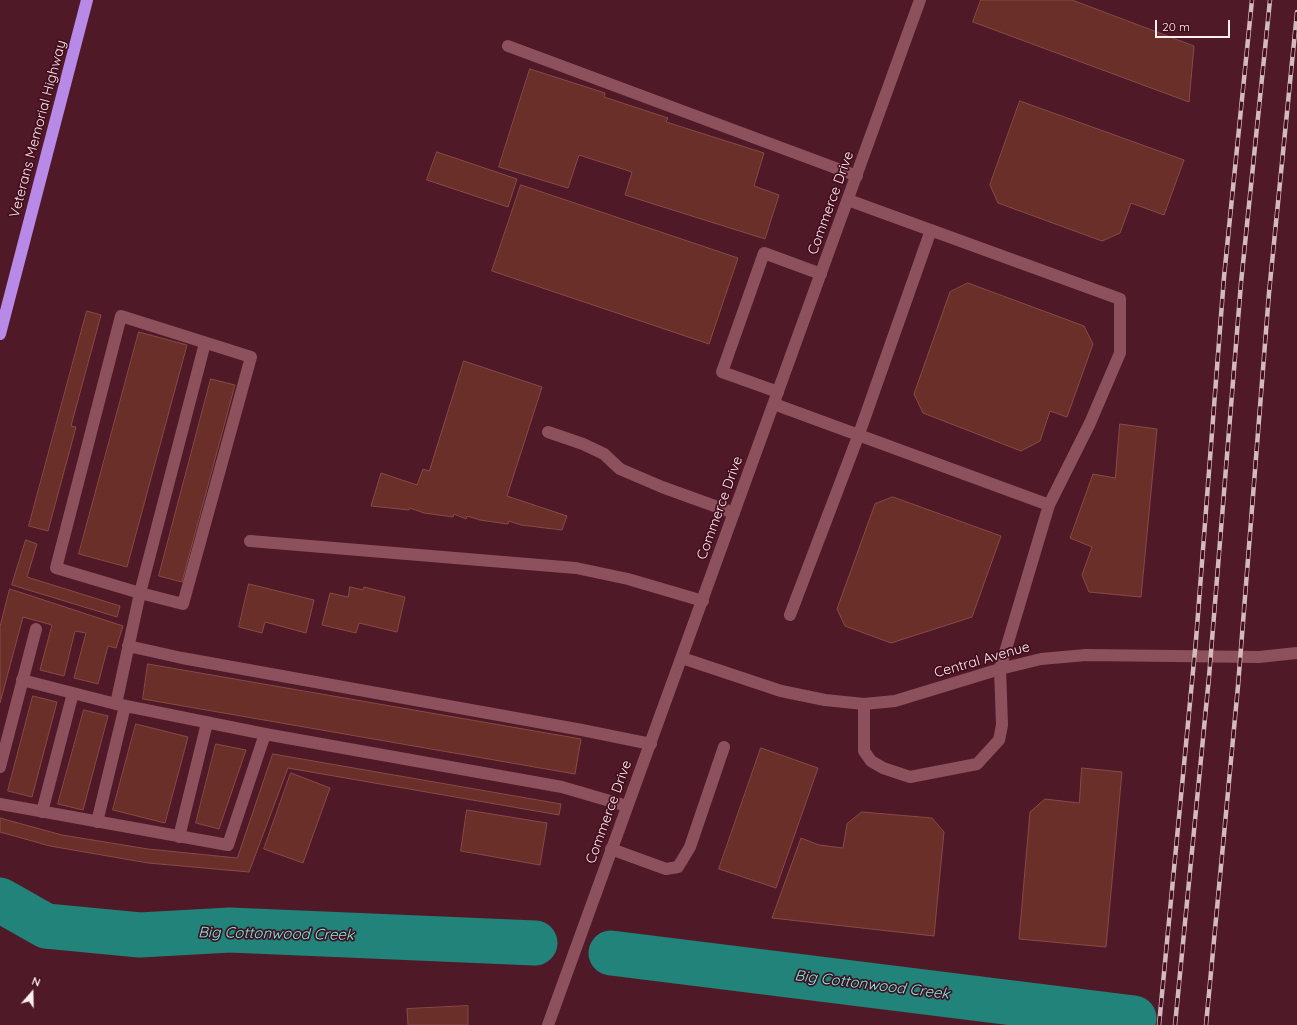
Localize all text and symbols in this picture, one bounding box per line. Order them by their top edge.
scale bar [1157,12,1232,38]
text: 20 m [1162,19,1190,34]
street label: Veterans Memorial Highway [6,38,70,220]
street label: Commerce Drive [804,149,858,257]
street label: Commerce Drive [693,454,747,562]
street label: Central Avenue [932,638,1032,682]
street label: Commerce Drive [582,758,636,866]
water label: Big Cottonwood Creek [198,924,354,944]
water label: Big Cottonwood Creek [794,967,950,1003]
north arrow [12,973,52,1013]
text: N [30,974,42,990]

